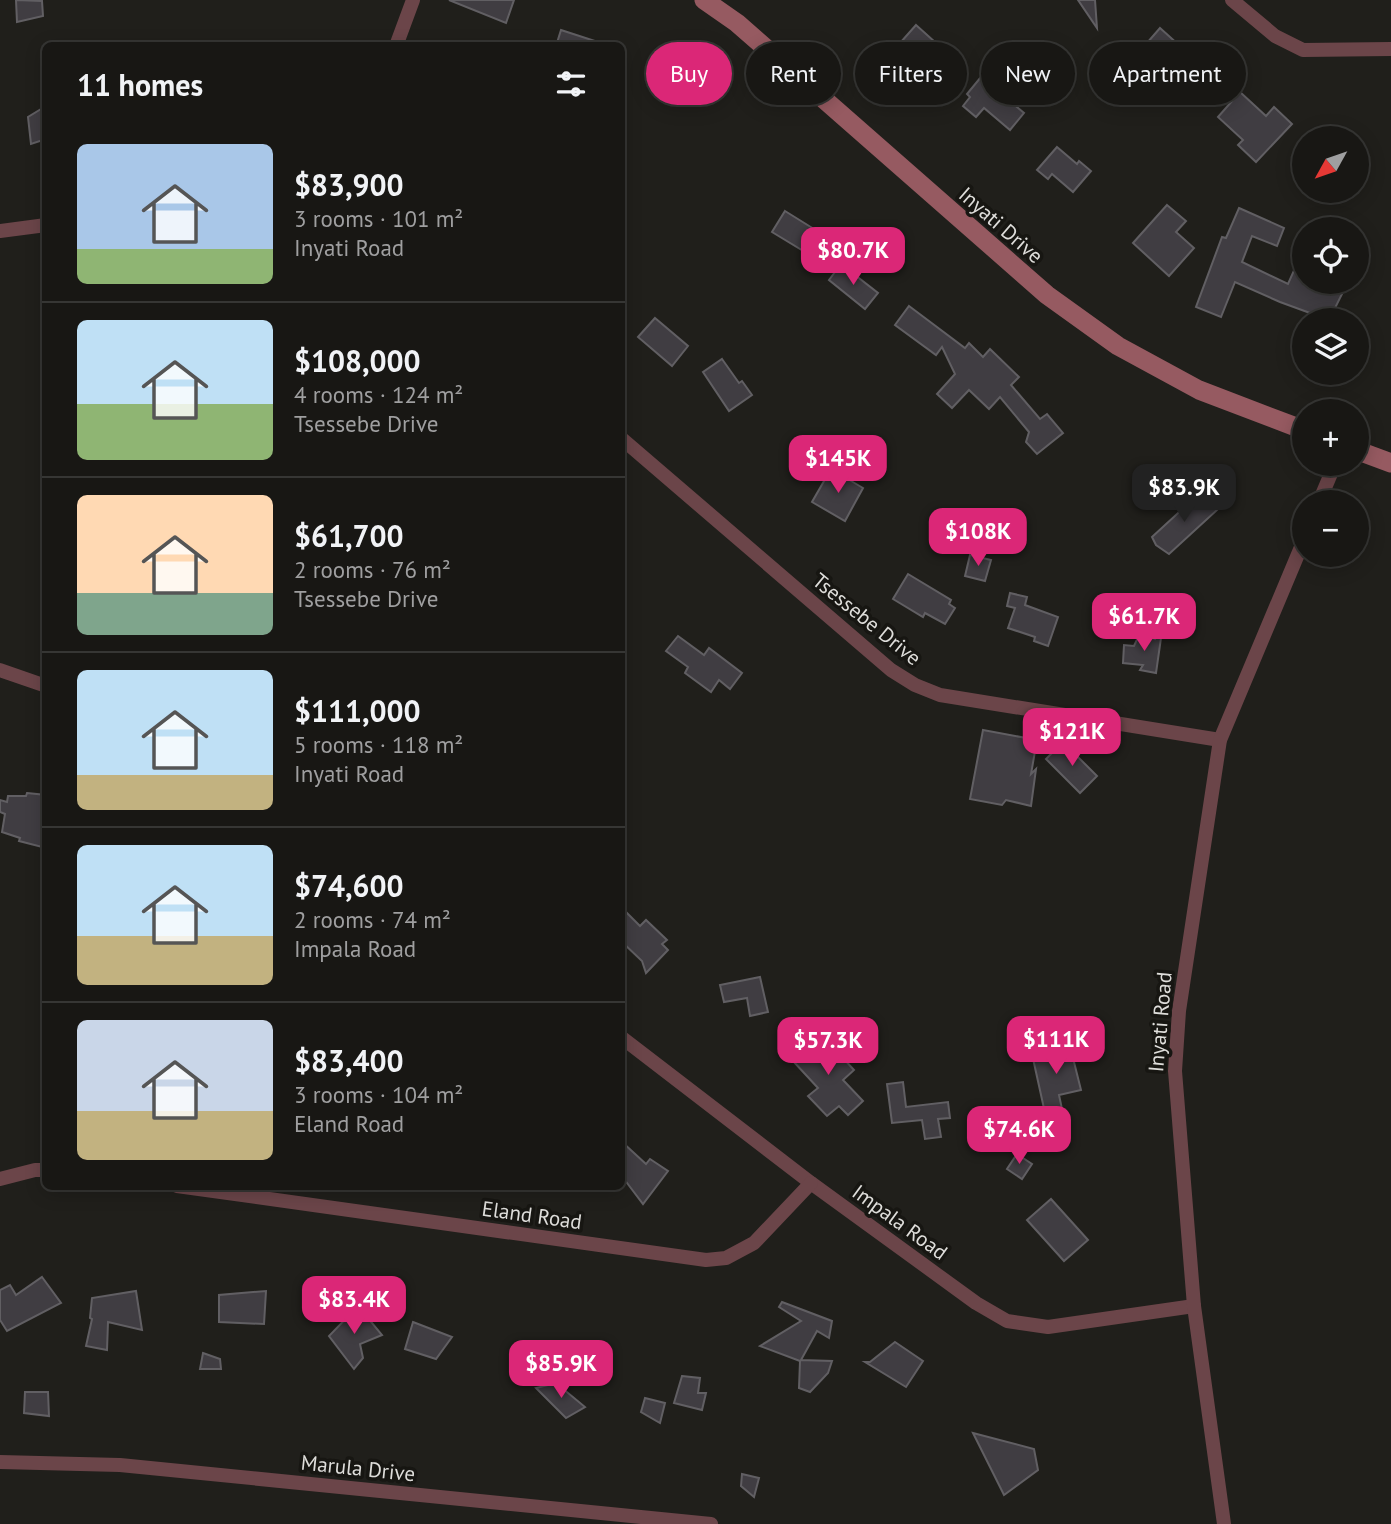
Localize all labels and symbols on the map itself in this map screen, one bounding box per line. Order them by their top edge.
north arrow [1292,126,1368,203]
street label: Inyati Drive [953,181,1049,269]
pin: $80.7K [796,228,910,287]
pin: $145K [789,435,887,495]
pin: $83.9K [1127,464,1241,524]
pin: $108K [929,508,1027,568]
street label: Tsessebe Drive [807,567,927,671]
pin: $61.7K [1087,594,1201,653]
pin: $121K [1023,708,1121,768]
street label: Inyati Road [1142,971,1178,1073]
pin: $111K [1007,1016,1105,1076]
pin: $57.3K [771,1018,885,1077]
pin: $74.6K [962,1106,1076,1166]
street label: Impala Road [847,1178,953,1266]
street label: Eland Road [480,1195,584,1235]
pin: $83.4K [297,1276,411,1336]
pin: $85.9K [504,1340,618,1400]
street label: Marula Drive [300,1449,416,1487]

